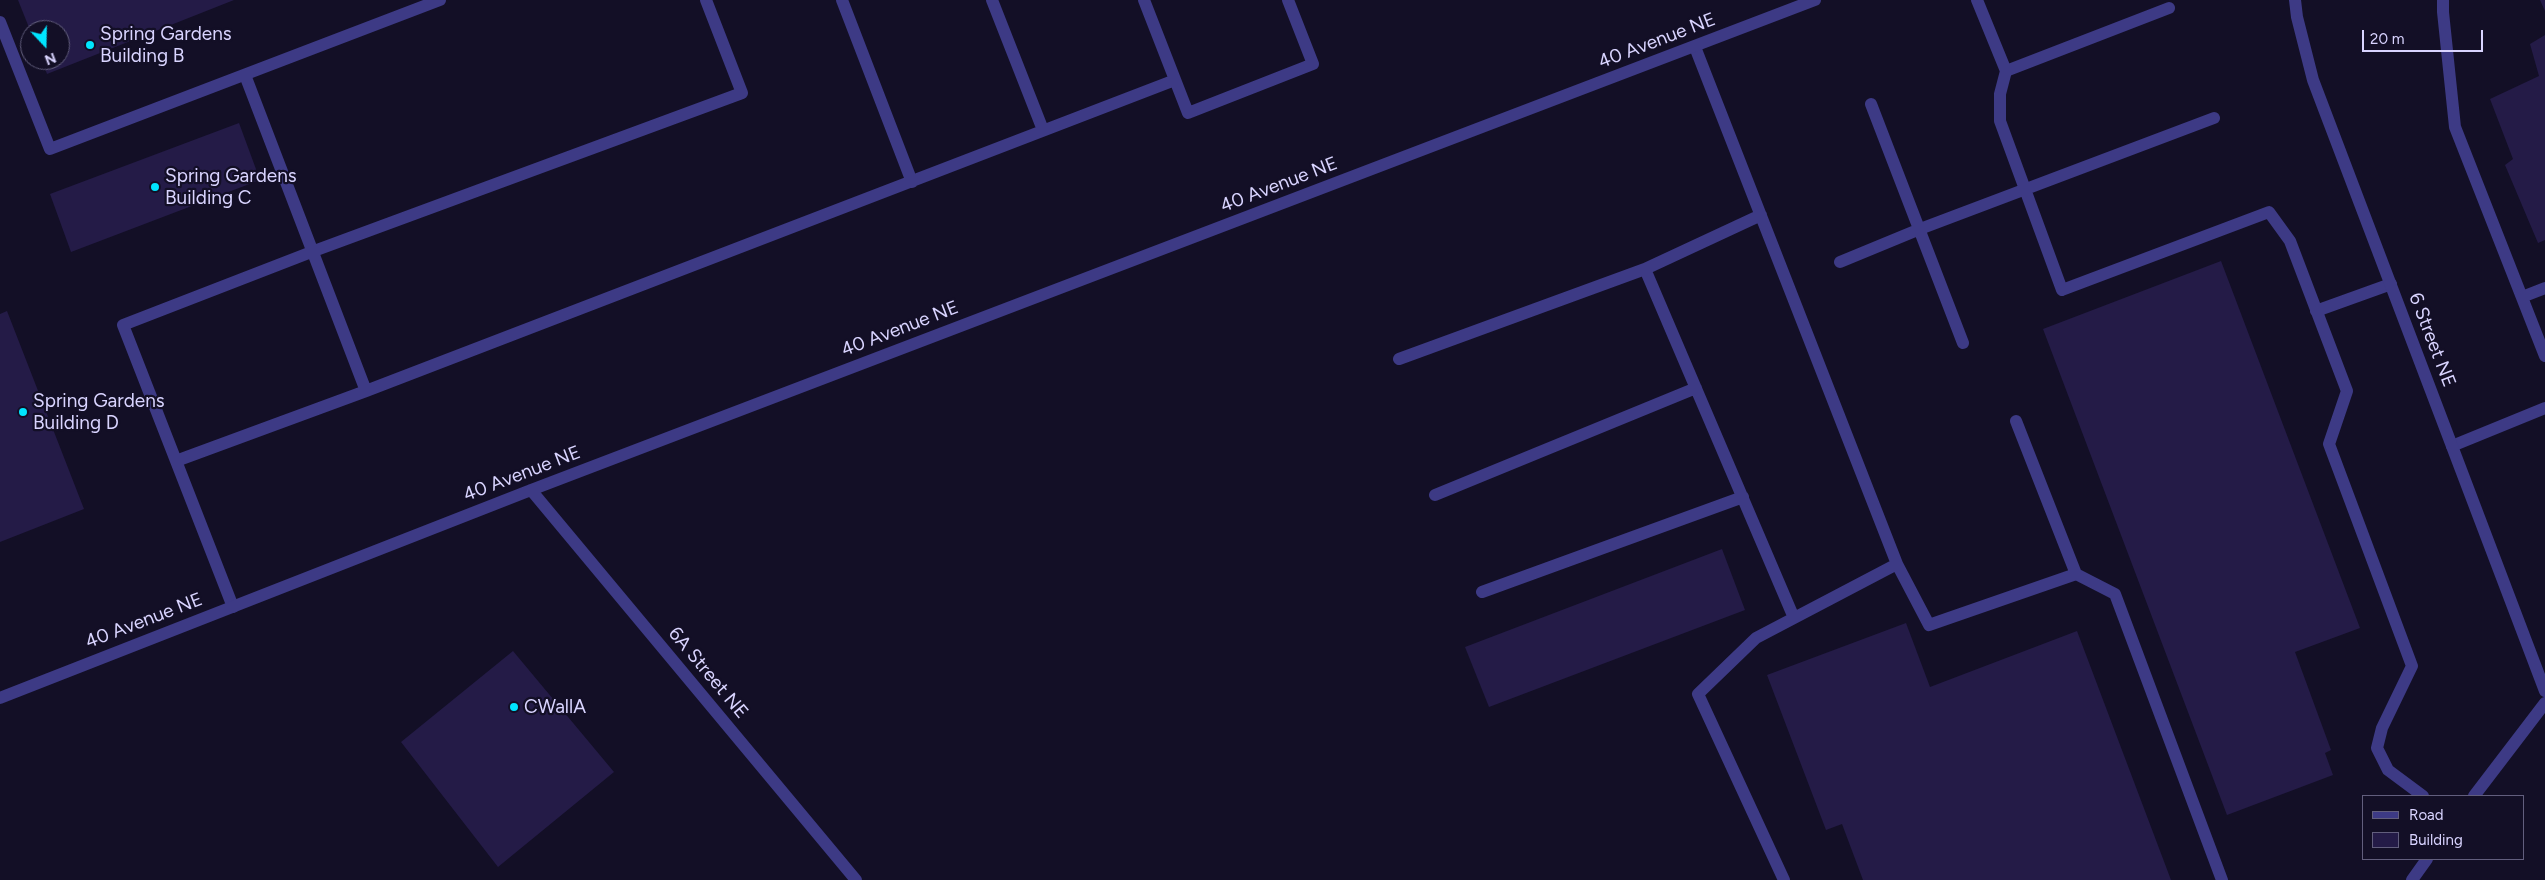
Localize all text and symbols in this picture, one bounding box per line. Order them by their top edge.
street label: 40 Avenue NE [1595,8,1719,74]
north arrow [20,20,70,70]
scale bar [2365,20,2486,52]
place label: Spring Gardens Building B [100,23,232,67]
text: 20 m [2370,30,2404,48]
marker: Spring Gardens Building B [84,39,96,51]
text: N [42,49,58,68]
street label: 40 Avenue NE [1217,152,1341,218]
place label: Spring Gardens Building C [165,165,297,209]
marker: Spring Gardens Building C [149,181,161,193]
street label: 6 Street NE [2404,290,2460,390]
street label: 40 Avenue NE [838,296,962,362]
place label: Spring Gardens Building D [33,390,165,434]
marker: Spring Gardens Building D [17,406,29,418]
street label: 40 Avenue NE [460,441,584,507]
street label: 40 Avenue NE [82,588,206,654]
street label: 6A Street NE [663,623,753,723]
place label: CWallA [524,696,586,718]
marker: CWallA [508,701,520,713]
legend [2362,795,2525,860]
text: Road [2409,806,2444,824]
text: Building [2409,831,2463,849]

